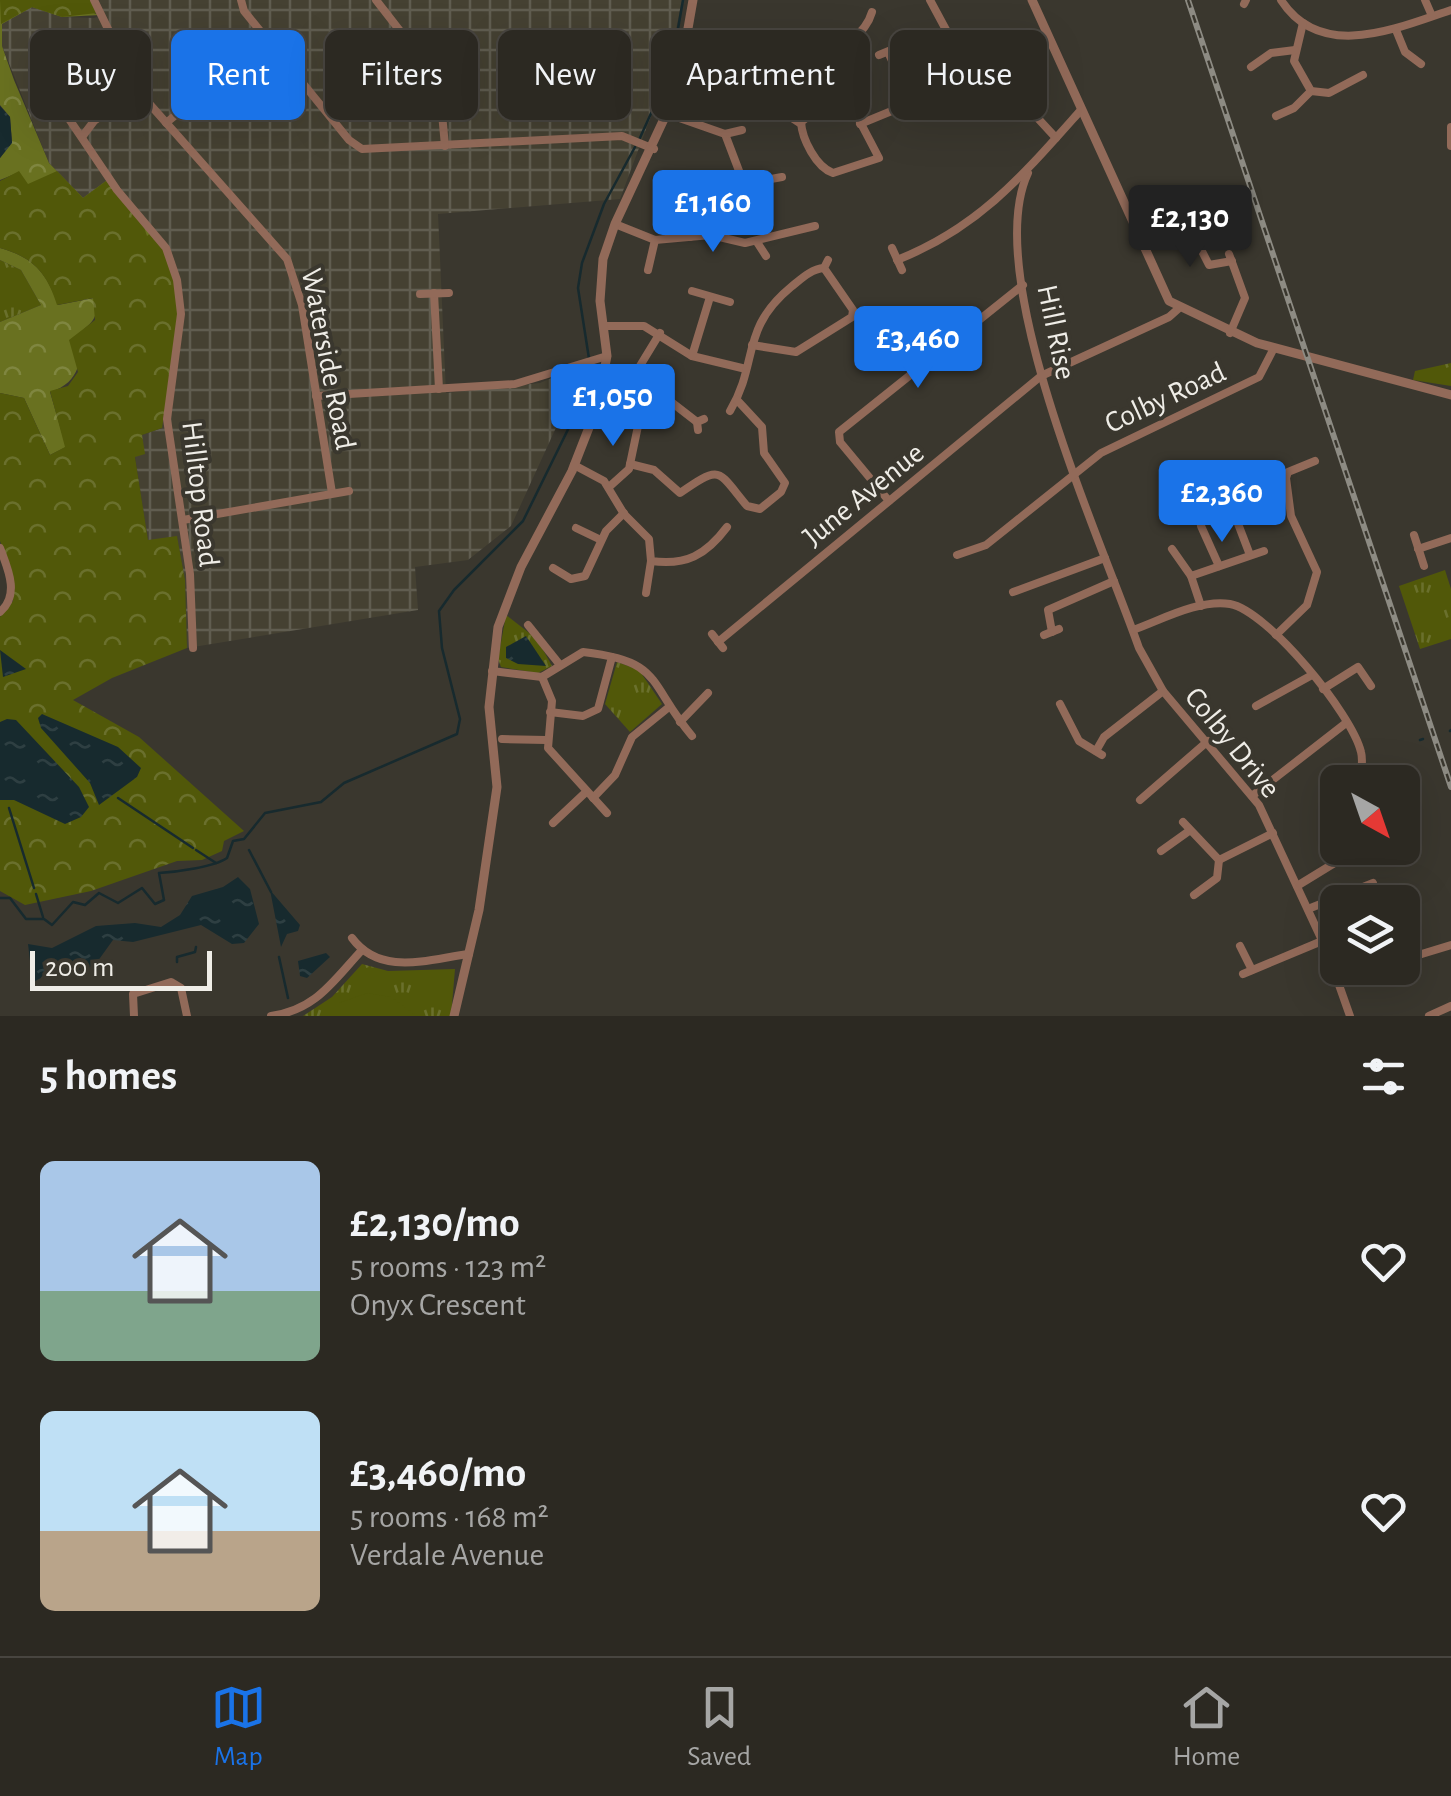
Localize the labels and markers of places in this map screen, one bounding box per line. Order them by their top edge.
pin: £1,160 [632,170,794,255]
pin: £2,130 [1109,185,1271,270]
pin: £3,460 [837,306,999,391]
pin: £1,050 [532,364,694,449]
pin: £2,360 [1141,460,1303,545]

